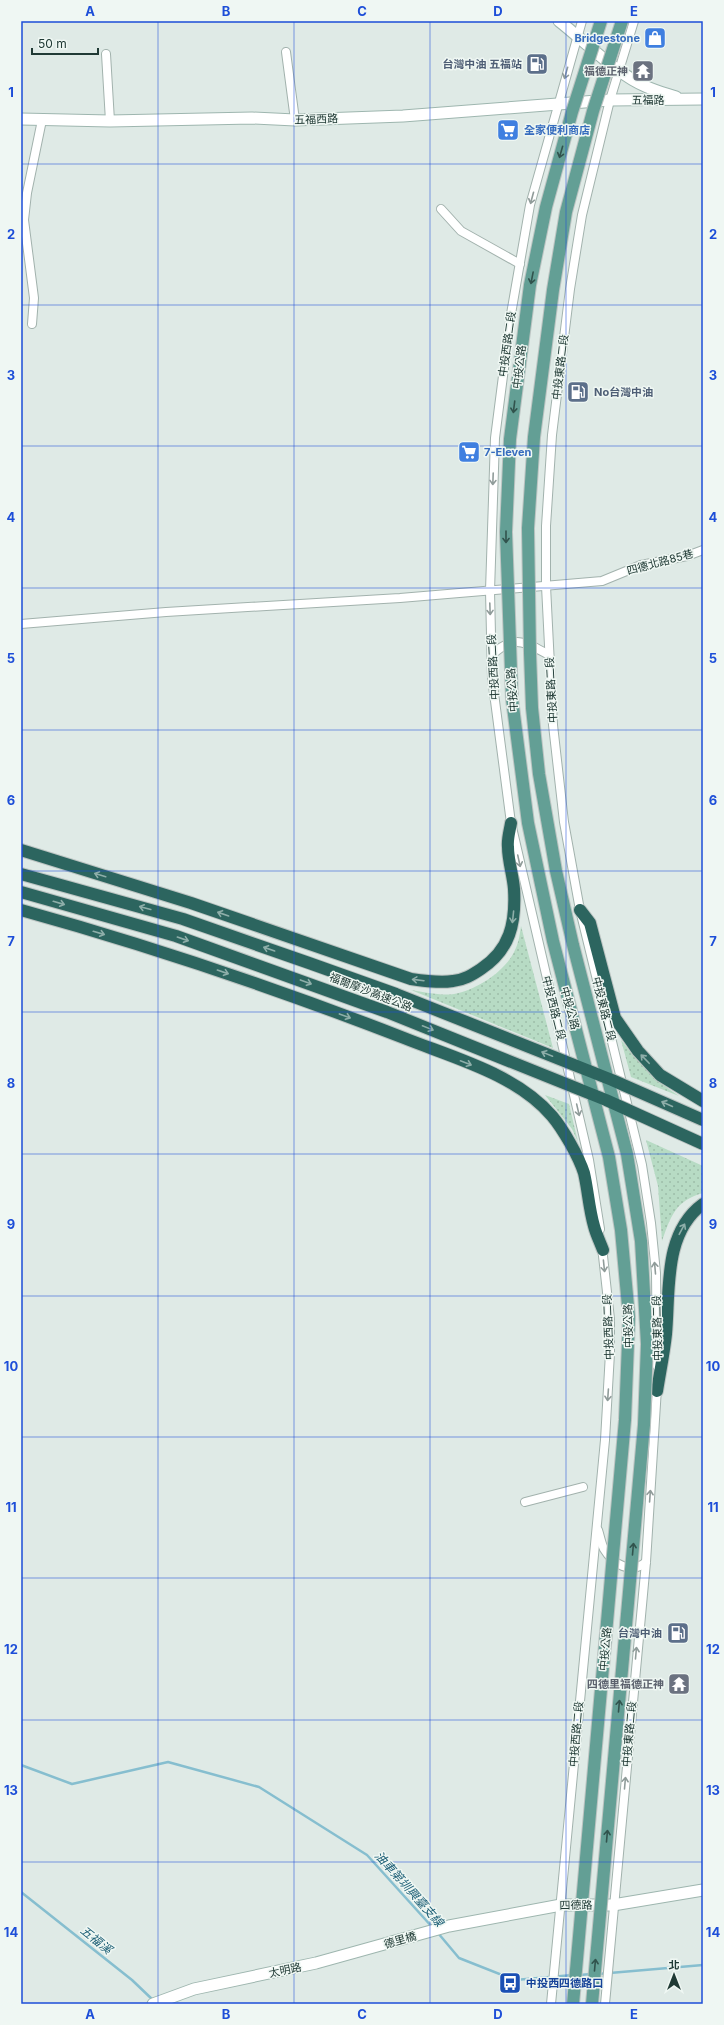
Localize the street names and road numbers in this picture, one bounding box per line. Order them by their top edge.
street label: 五福路 [632,93,665,107]
street label: 五福西路 [294,111,338,127]
street label: 中投西路二段 [495,310,519,378]
street label: 中投東路二段 [549,333,571,401]
street label: 中投公路 [509,344,529,390]
street label: 四德北路85巷 [625,546,695,578]
street label: 中投西路二段 [484,634,502,700]
street label: 中投東路二段 [542,657,560,723]
street label: 中投公路 [503,668,521,712]
street label: 福爾摩沙高速公路 [327,970,415,1014]
street label: 中投西路二段 [539,974,569,1042]
street label: 中投東路二段 [589,975,619,1043]
street label: 中投公路 [558,985,582,1031]
street label: 中投西路二段 [600,1294,616,1360]
street label: 中投東路二段 [649,1295,665,1361]
street label: 中投公路 [621,1304,635,1348]
street label: 中投公路 [596,1626,614,1672]
street label: 中投西路二段 [566,1701,586,1767]
street label: 中投東路二段 [619,1701,639,1767]
street label: 四德路 [559,1898,593,1912]
street label: 德里橋 [382,1929,418,1951]
street label: 太明路 [267,1960,303,1980]

